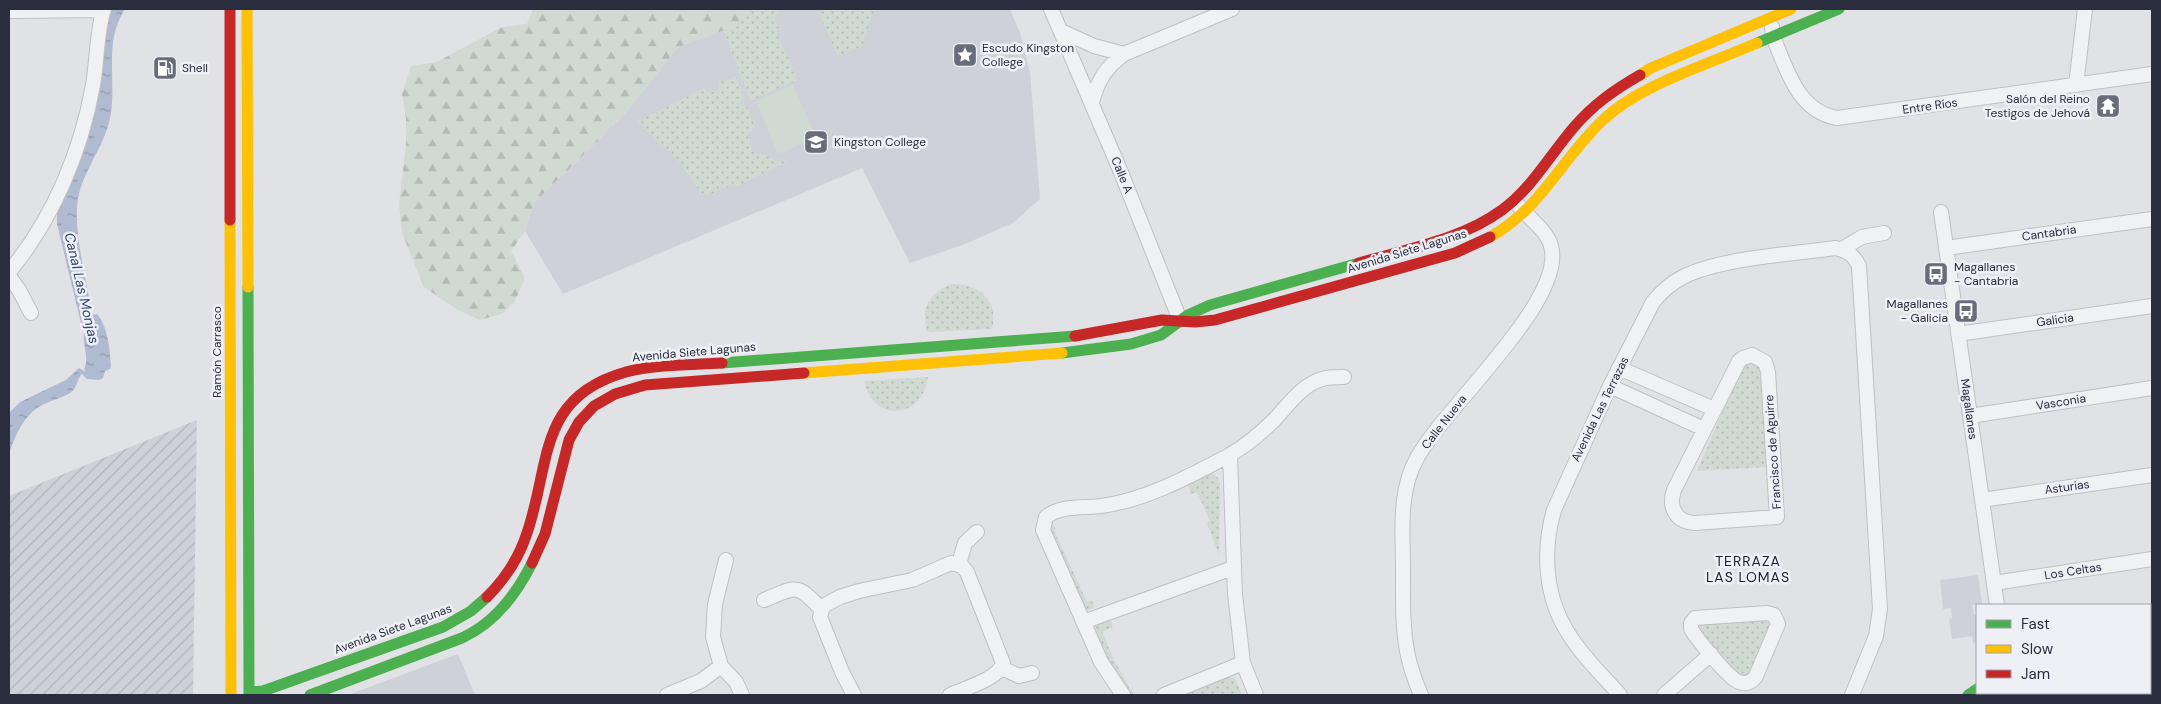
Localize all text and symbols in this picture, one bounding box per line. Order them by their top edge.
place label: Escudo Kingston College [982,40,1074,70]
place icon: Escudo Kingston College [952,42,978,68]
fuel station icon: Shell [152,55,178,81]
place label: Shell [182,60,208,76]
place label: Salón del Reino Testigos de Jehová [1985,91,2090,121]
temple icon: Salón del Reino Testigos de Jehová [2095,93,2121,119]
street label: Entre Ríos [1901,94,1959,118]
school or university icon: Kingston College [803,129,829,155]
place label: Kingston College [834,134,926,150]
street label: Calle A [1107,154,1137,196]
street label: Cantabria [2021,221,2077,245]
street label: Avenida Siete Lagunas [1345,225,1469,277]
water label: Canal Las Monjas [60,231,104,345]
place label: Magallanes - Cantabria [1954,259,2018,289]
bus stop icon: Magallanes - Cantabria [1923,261,1949,287]
place label: Magallanes - Galicia [1887,296,1948,326]
bus stop icon: Magallanes - Galicia [1953,298,1979,324]
street label: Ramón Carrasco [209,306,225,398]
street label: Galicia [2035,309,2075,331]
street label: Avenida Siete Lagunas [631,339,757,365]
street label: Avenida Las Terrazas [1568,354,1632,464]
street label: Magallanes [1957,377,1981,441]
street label: Vasconia [2035,390,2087,414]
street label: Calle Nueva [1418,392,1470,452]
street label: Francisco de Aguirre [1761,394,1785,510]
street label: Asturias [2044,476,2090,498]
district label: TERRAZA LAS LOMAS [1706,552,1790,586]
street label: Los Celtas [2043,559,2103,583]
street label: Avenida Siete Lagunas [332,600,454,658]
legend [1976,604,2151,694]
text: Fast [2021,614,2050,634]
text: Slow [2021,639,2054,659]
text: Jam [2021,664,2050,684]

